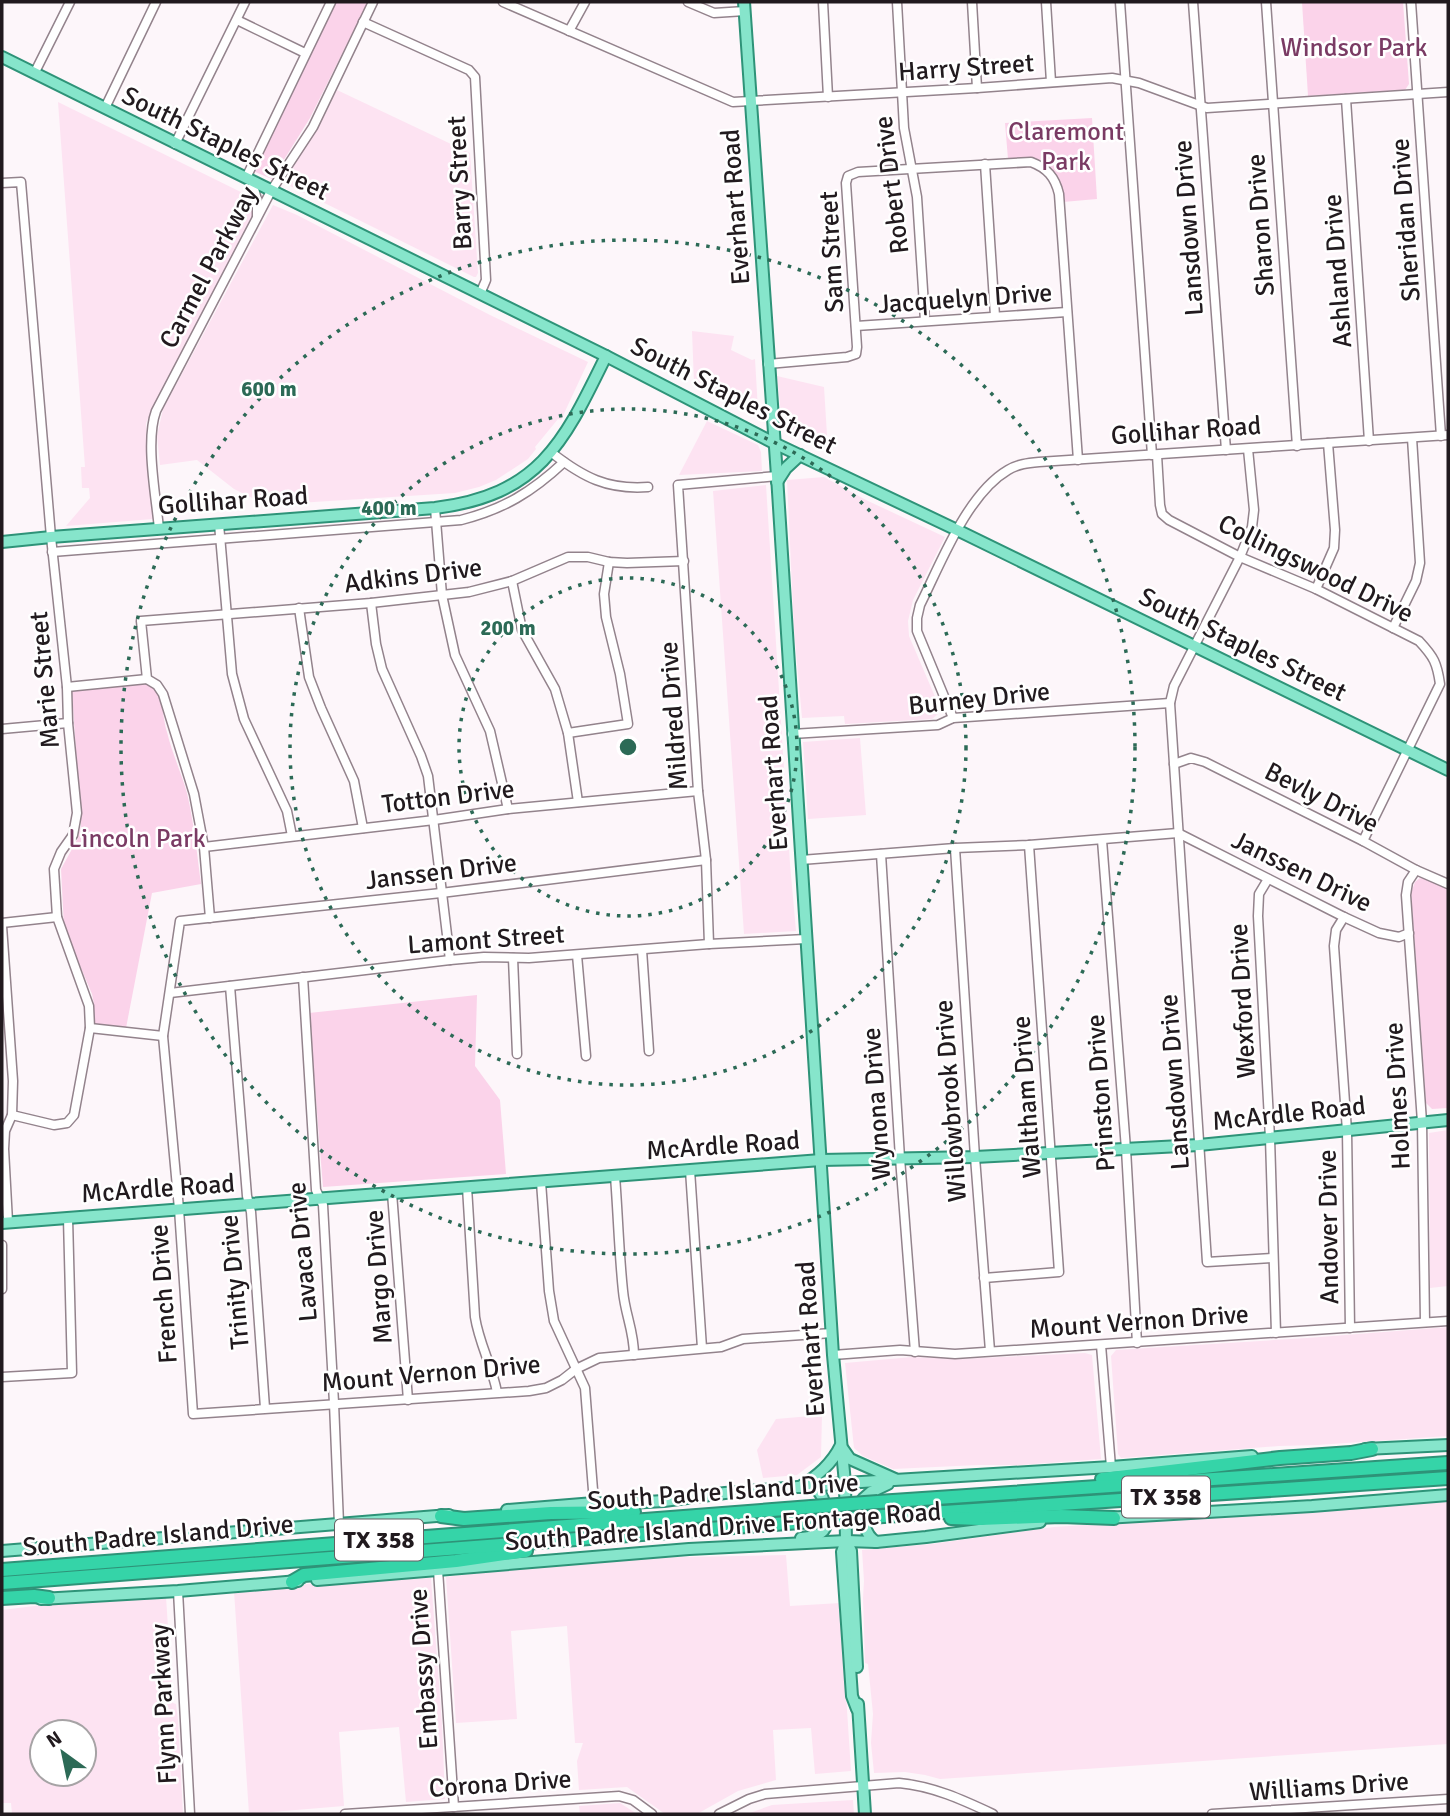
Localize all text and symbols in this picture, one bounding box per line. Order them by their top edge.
park label: Windsor Park [1280,32,1428,64]
street label: Harry Street [897,47,1035,89]
street label: South Staples Street [117,80,335,208]
street label: Robert Drive [868,114,916,256]
street label: Barry Street [441,115,479,251]
park label: Claremont Park [1008,116,1124,178]
street label: Everhart Road [715,128,757,286]
street label: Sheridan Drive [1384,137,1428,303]
street label: Lansdown Drive [1167,139,1211,317]
street label: Sharon Drive [1240,153,1282,297]
street label: Carmel Parkway [153,181,265,354]
street label: Sam Street [813,190,851,314]
street label: Ashland Drive [1317,193,1359,349]
street label: Jacquelyn Drive [877,277,1053,321]
street label: South Staples Street [625,330,842,462]
text: 600 m [241,376,297,402]
street label: Gollihar Road [1110,410,1262,452]
street label: Gollihar Road [157,480,309,522]
text: 400 m [361,495,417,521]
street label: Collingswood Drive [1213,508,1418,630]
street label: Adkins Drive [342,552,484,600]
street label: South Staples Street [1134,581,1352,709]
street label: Marie Street [23,610,67,750]
text: 200 m [480,615,536,641]
street label: Mildred Drive [653,640,695,791]
street label: Burney Drive [907,676,1052,722]
street label: Everhart Road [753,694,795,852]
centre of rings [616,735,640,759]
street label: Bevly Drive [1259,756,1384,840]
street label: Totton Drive [380,773,516,821]
park label: Lincoln Park [68,823,206,855]
street label: Janssen Drive [1226,824,1377,920]
street label: Janssen Drive [364,847,519,897]
street label: Lamont Street [406,919,566,961]
street label: Wexford Drive [1223,923,1263,1079]
street label: Lansdown Drive [1153,993,1197,1171]
street label: Willowbrook Drive [928,999,974,1203]
street label: Prinston Drive [1080,1013,1122,1173]
street label: Waltham Drive [1005,1015,1049,1179]
street label: Holmes Drive [1378,1021,1418,1171]
street label: Wynona Drive [856,1026,898,1181]
street label: McArdle Road [1211,1090,1367,1138]
street label: McArdle Road [645,1125,801,1167]
street label: Andover Drive [1312,1149,1346,1305]
street label: McArdle Road [80,1168,236,1210]
street label: Lavaca Drive [281,1181,325,1323]
street label: Margo Drive [358,1209,400,1345]
street label: Trinity Drive [213,1213,257,1351]
street label: French Drive [143,1223,185,1365]
street label: Everhart Road [790,1260,832,1418]
street label: Mount Vernon Drive [1028,1298,1250,1346]
street label: Mount Vernon Drive [320,1348,542,1400]
street label: South Padre Island Drive [586,1467,860,1517]
road number: TX 358 [1122,1476,1210,1518]
street label: South Padre Island Drive Frontage Road [504,1496,942,1558]
street label: South Padre Island Drive [21,1508,295,1564]
road number: TX 358 [335,1520,423,1560]
street label: Embassy Drive [402,1587,446,1750]
street label: Flynn Parkway [144,1623,184,1785]
north arrow [28,1718,98,1788]
text: N [42,1726,66,1753]
street label: Corona Drive [428,1763,572,1805]
street label: Williams Drive [1248,1765,1410,1809]

